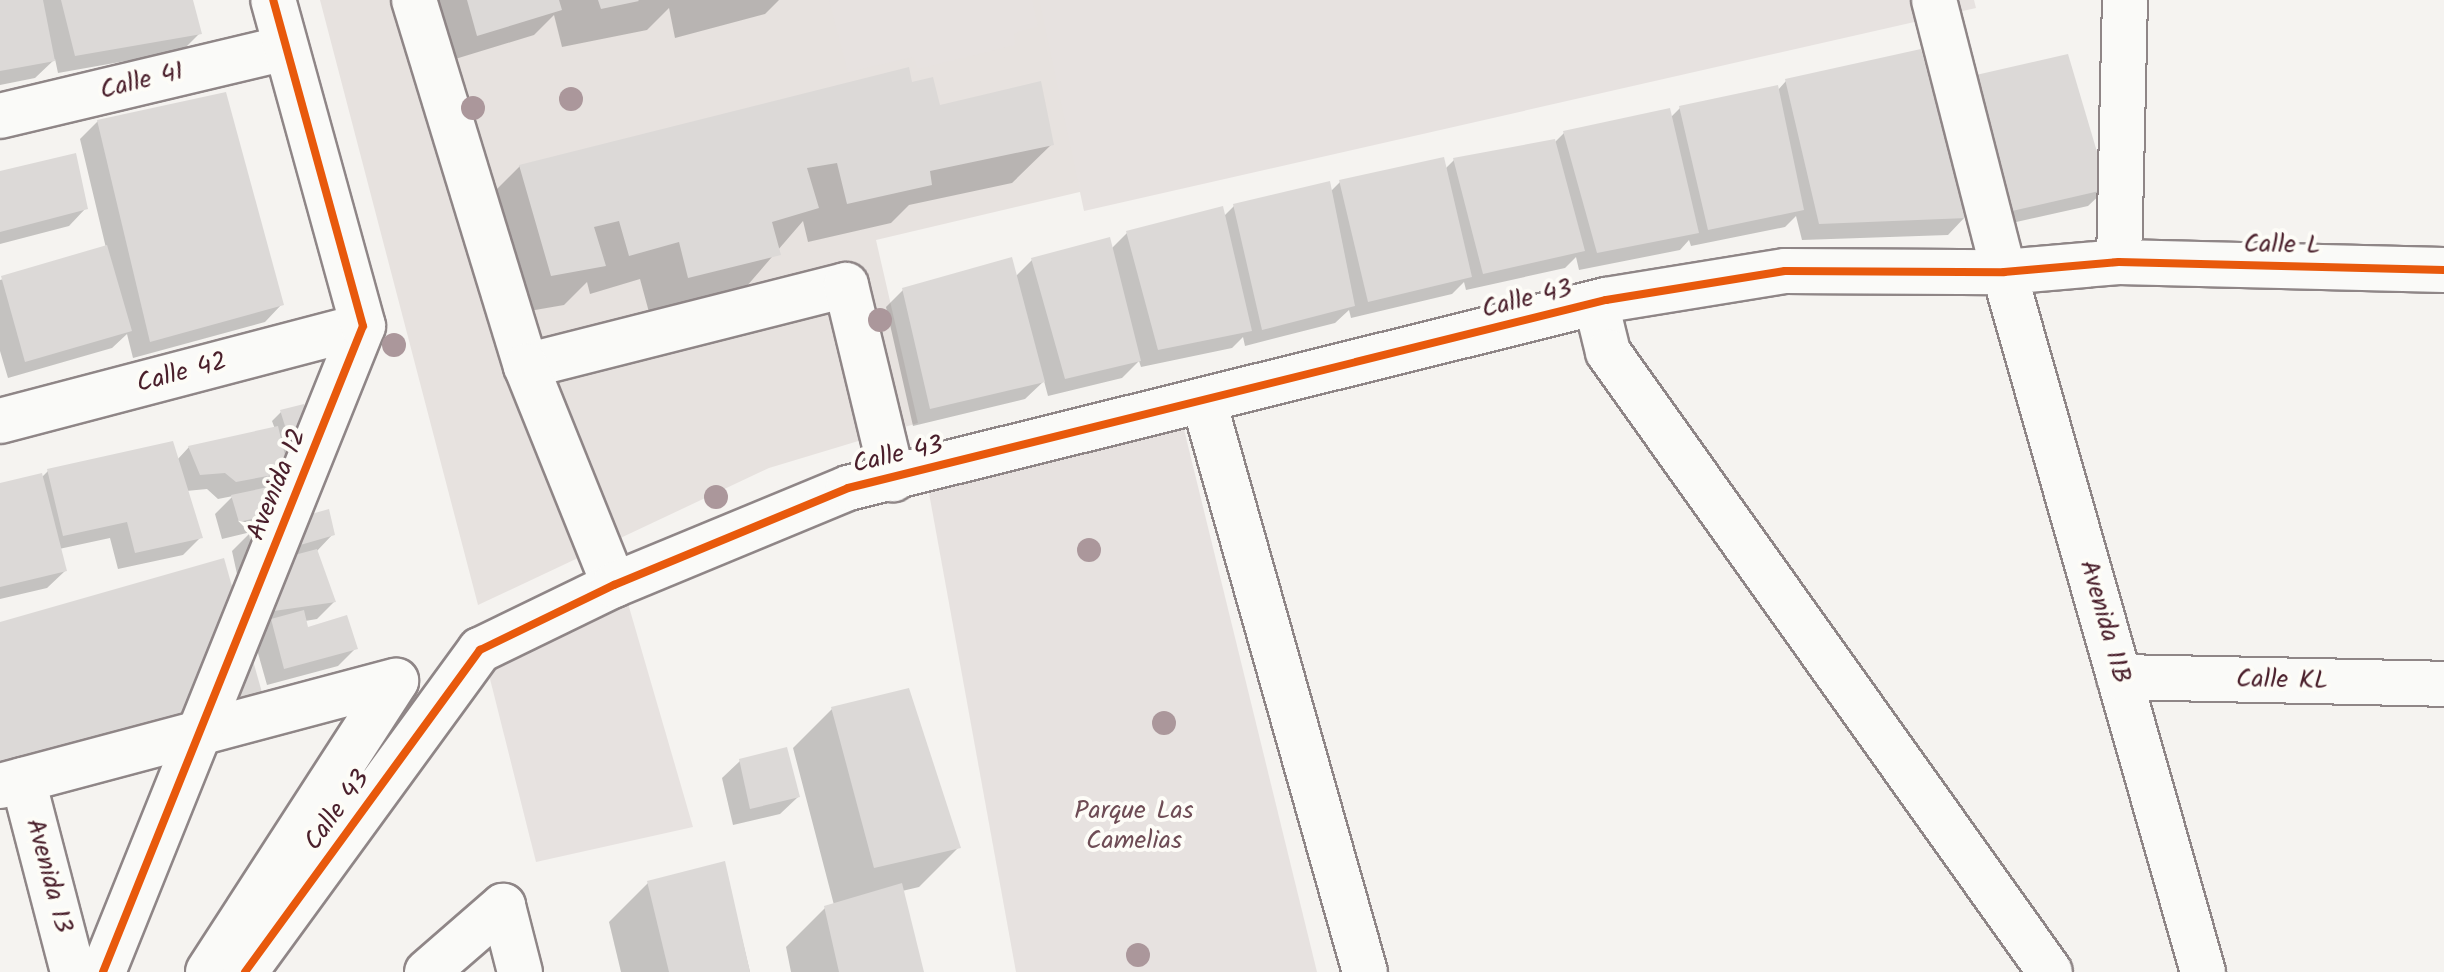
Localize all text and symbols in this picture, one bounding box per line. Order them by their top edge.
street label: Calle 41 [97,57,187,107]
street label: Calle L [2243,230,2321,262]
street label: Calle 43 [1479,274,1575,326]
street label: Calle 42 [133,347,231,401]
street label: Avenida 12 [242,425,314,545]
street label: Calle 43 [850,430,946,482]
street label: Avenida 11B [2071,557,2137,687]
street label: Calle KL [2236,665,2328,697]
street label: Calle 43 [298,765,378,857]
park label: Parque Las Camelias [1074,796,1194,858]
street label: Avenida 13 [18,815,78,937]

